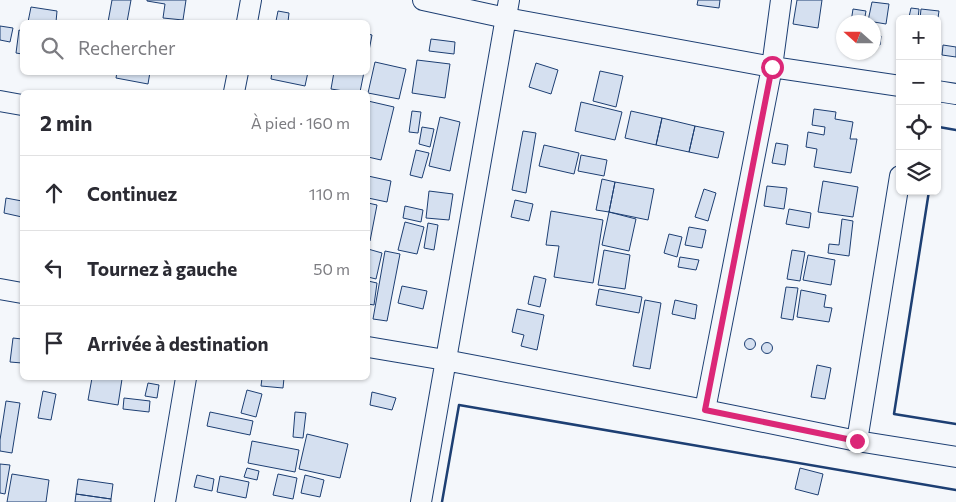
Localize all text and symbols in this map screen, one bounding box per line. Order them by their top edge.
north arrow [836,15,881,60]
map controls [896,15,941,195]
button: + [896,15,941,60]
search box [20,20,370,75]
icon: search [38,34,66,62]
text: Rechercher [78,36,176,59]
route start [761,56,784,79]
button: − [896,60,941,105]
button: locate [896,105,941,150]
text: 2 min [40,110,92,135]
text: À pied · 160 m [251,113,350,132]
button: layers [896,150,941,195]
icon: ahead [40,179,68,207]
text: Continuez [87,182,177,205]
text: 110 m [309,184,350,203]
icon: left [40,254,68,282]
text: Tournez à gauche [87,257,237,280]
text: 50 m [313,259,350,278]
icon: arrive [40,329,68,357]
text: Arrivée à destination [87,332,269,355]
route end [846,430,869,453]

